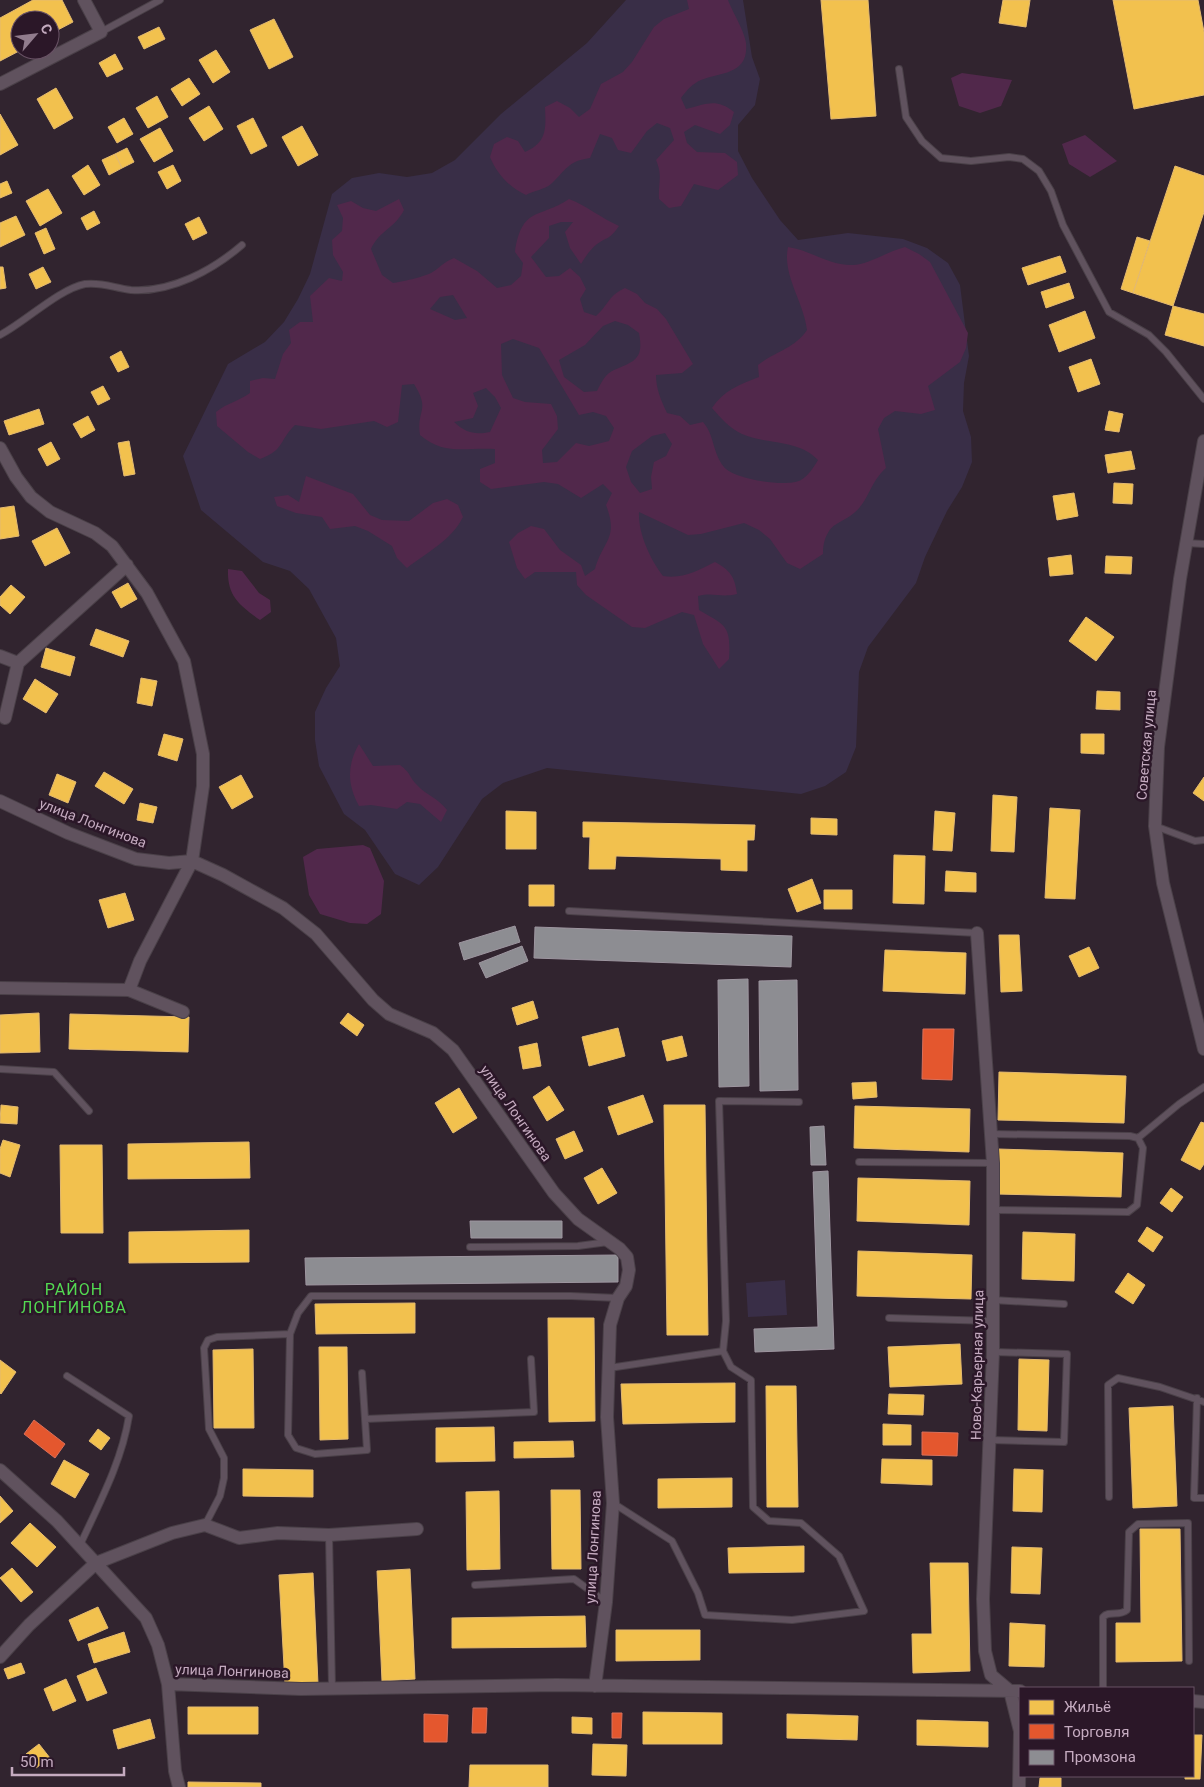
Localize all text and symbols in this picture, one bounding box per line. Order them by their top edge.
north arrow [10,10,60,60]
text: С [37,21,56,37]
street label: Советская улица [1133,689,1159,801]
street label: улица Лонгинова [37,795,149,851]
street label: улица Лонгинова [477,1062,555,1164]
district label: РАЙОН ЛОНГИНОВА [21,1280,127,1317]
street label: Ново-Карьерная улица [968,1290,986,1440]
street label: улица Лонгинова [582,1490,604,1604]
street label: улица Лонгинова [175,1661,289,1681]
legend [1019,1687,1194,1777]
text: Жильё [1064,1698,1111,1716]
text: Торговля [1064,1723,1129,1741]
scale bar [12,1744,125,1776]
text: Промзона [1064,1748,1136,1766]
text: 50 m [20,1753,54,1771]

